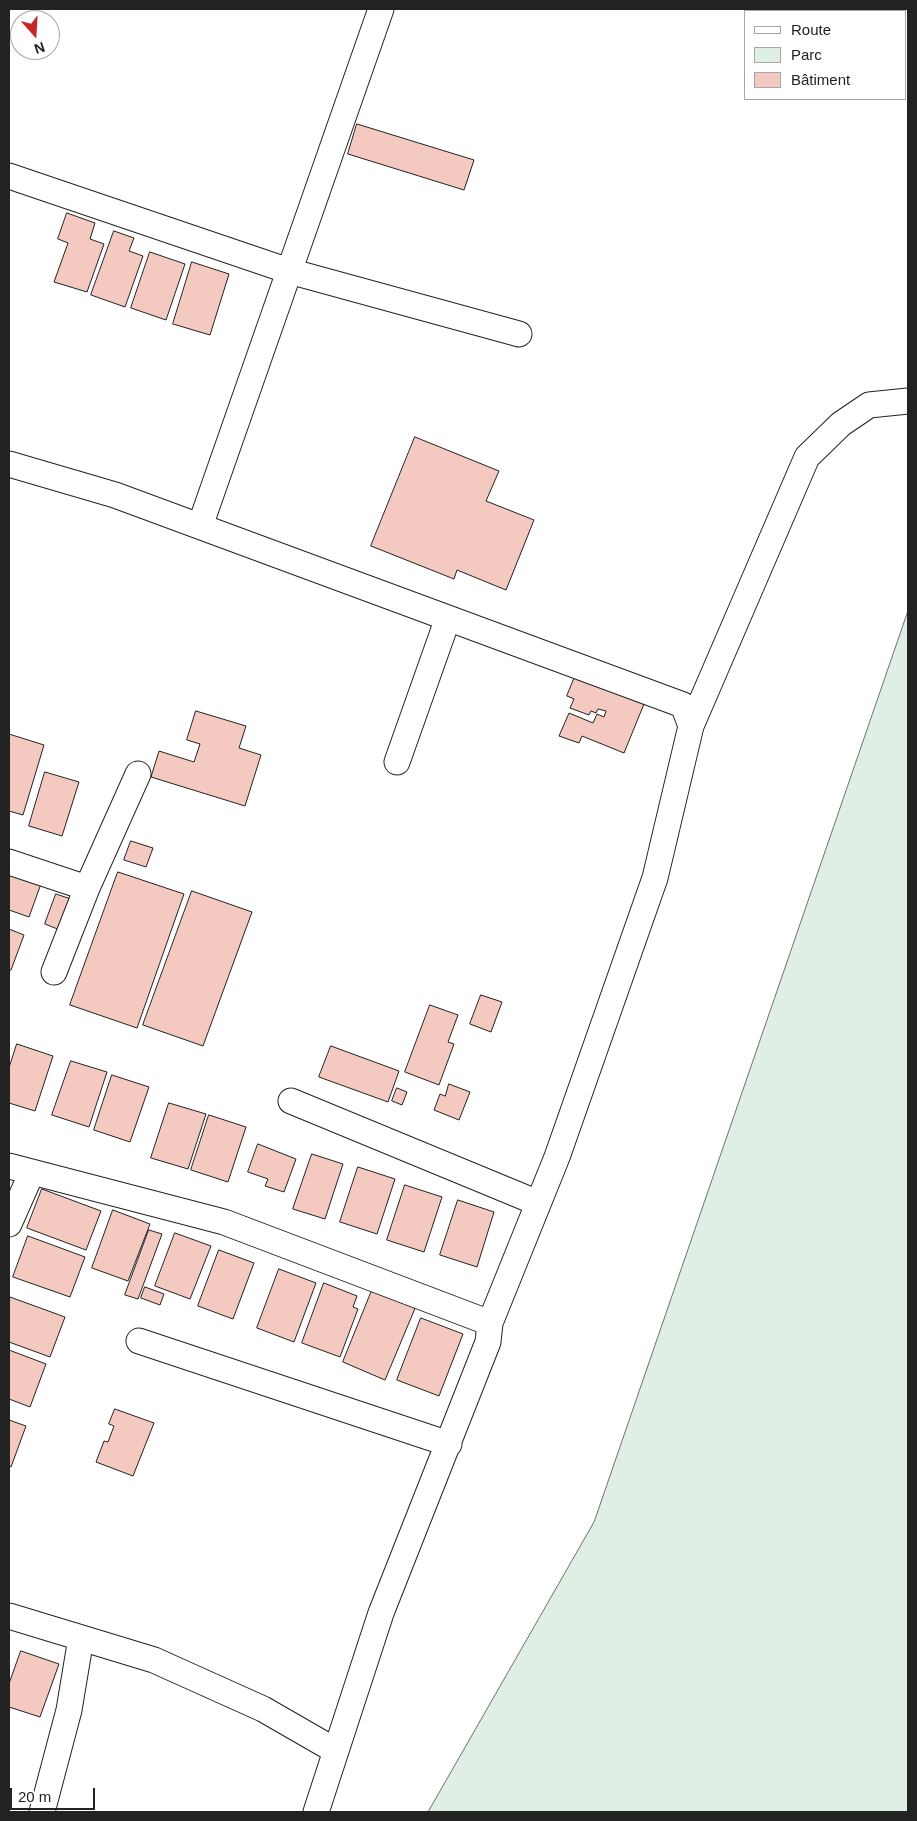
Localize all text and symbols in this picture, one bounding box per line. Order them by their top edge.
north arrow [10,10,60,60]
legend [744,10,907,100]
text: Route [791,21,831,38]
text: N [32,39,47,57]
text: Parc [791,46,822,63]
text: Bâtiment [791,71,850,88]
scale bar [12,1778,98,1810]
text: 20 m [18,1788,51,1805]

